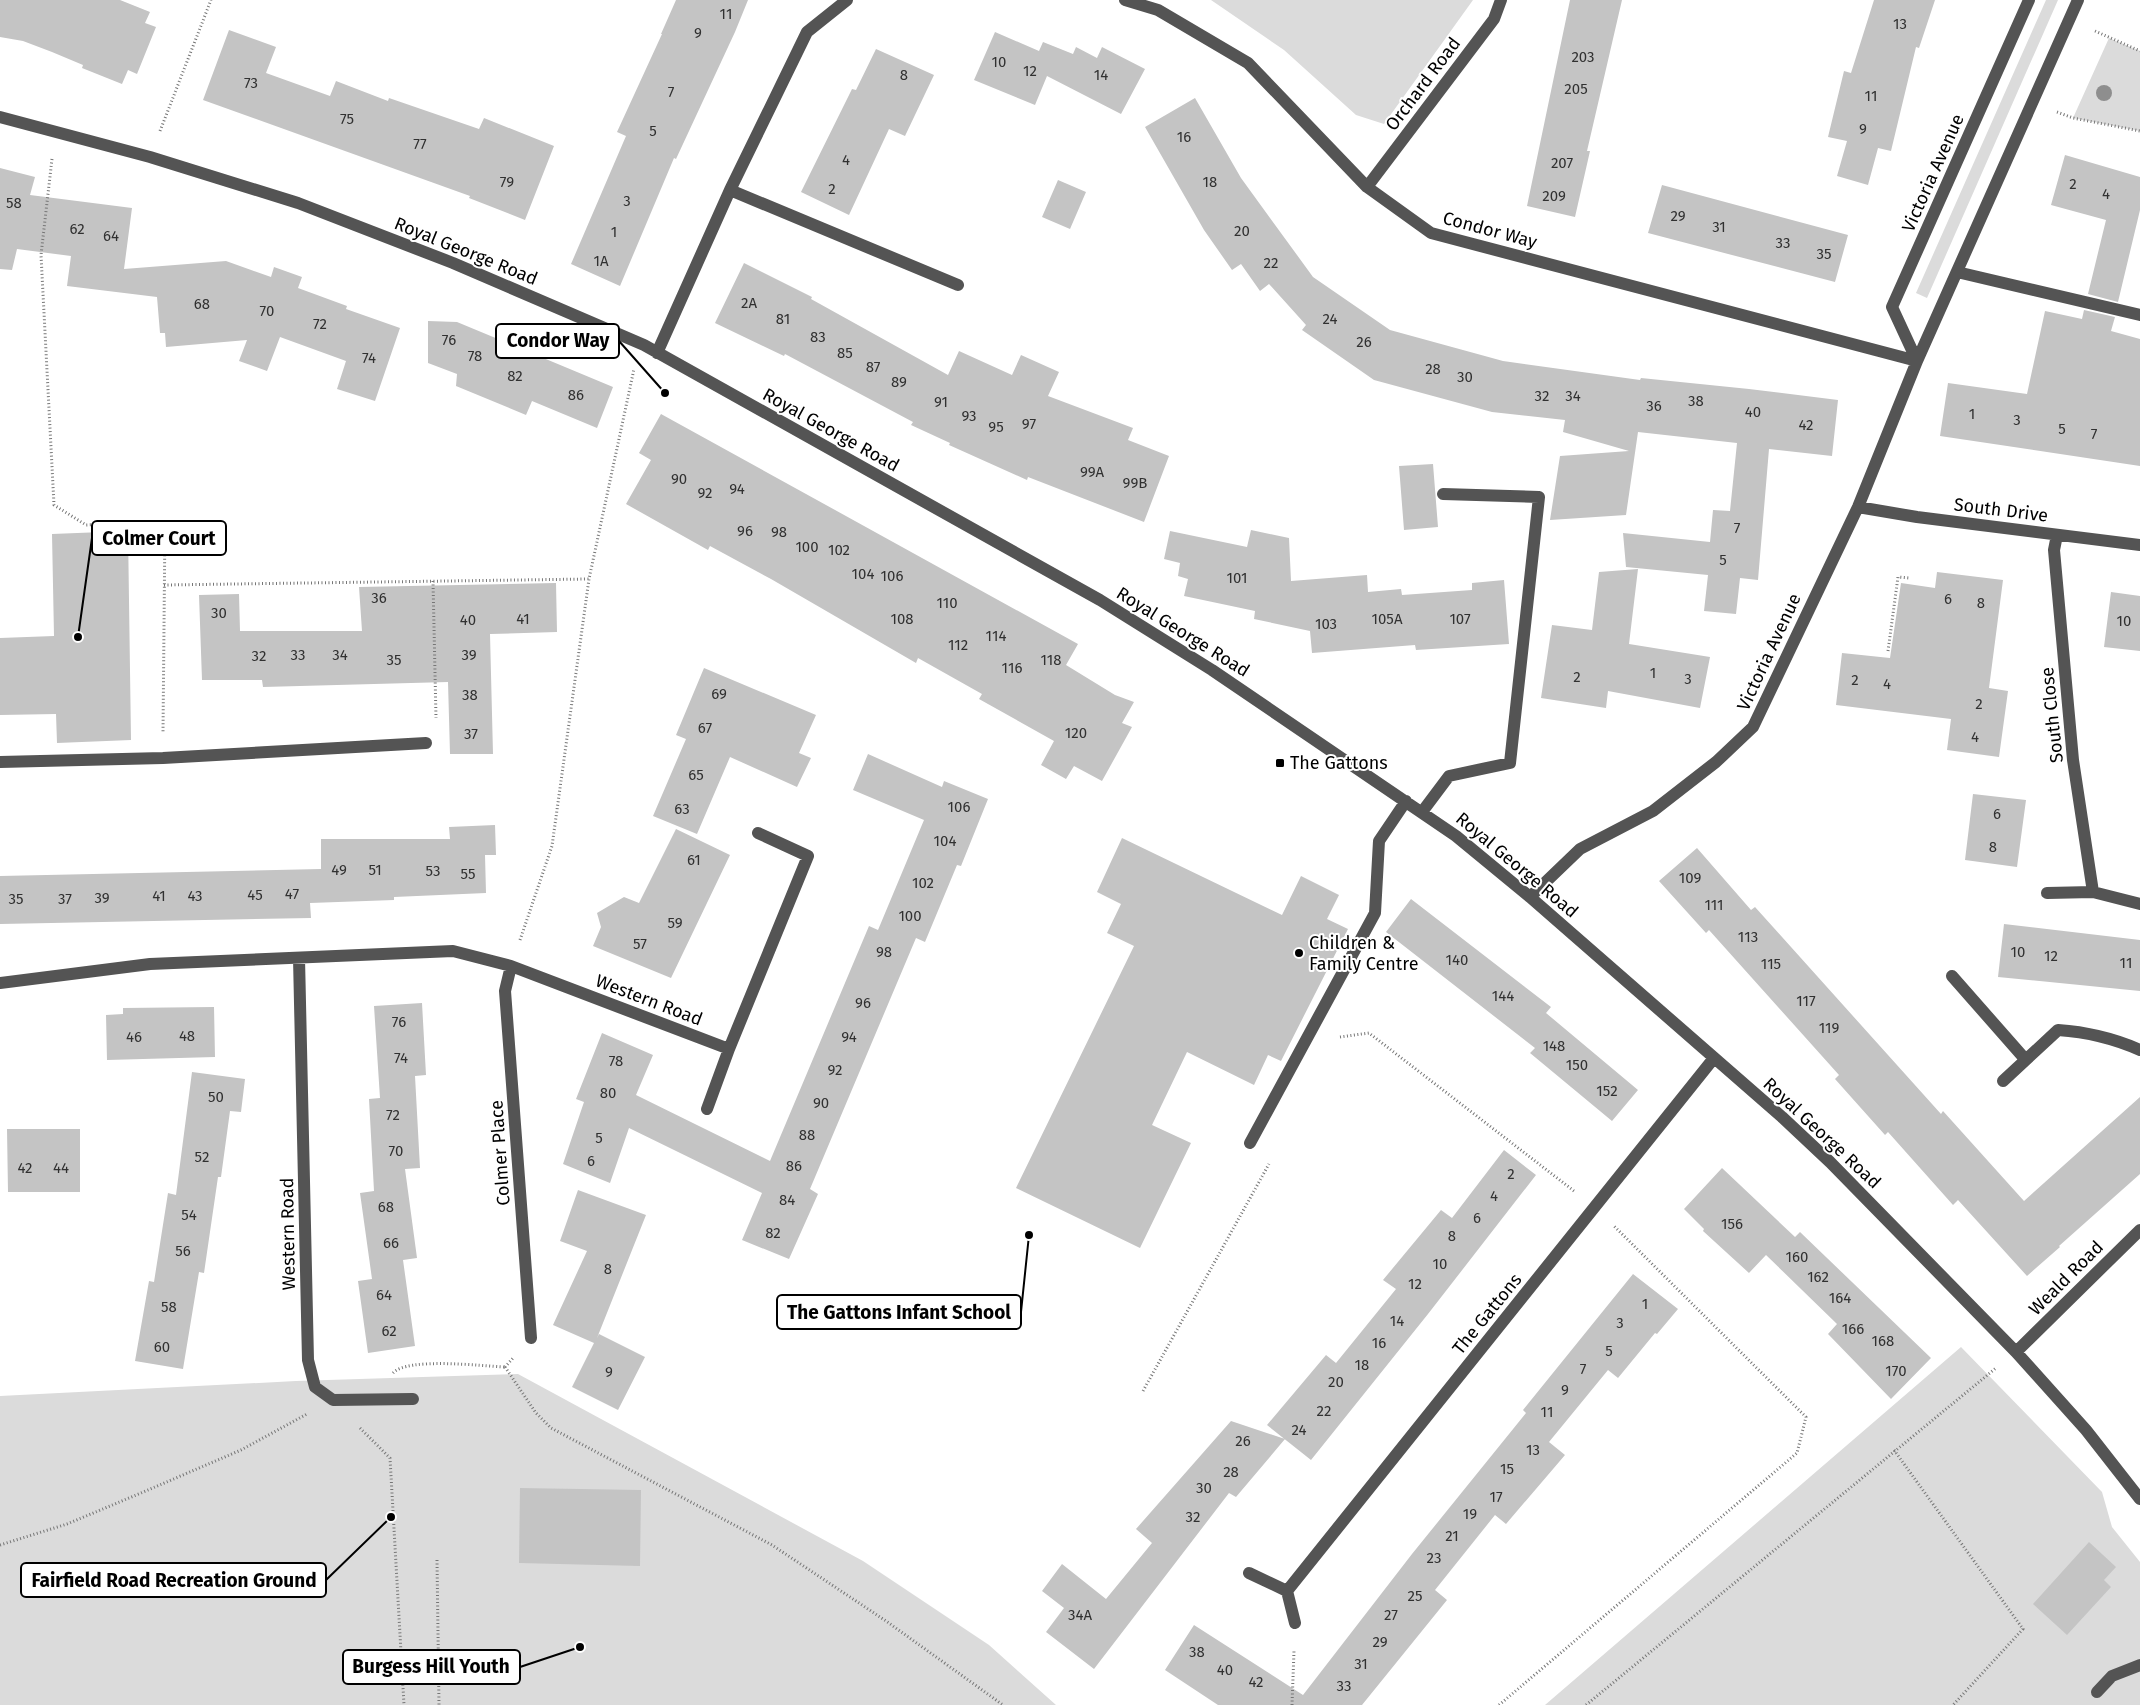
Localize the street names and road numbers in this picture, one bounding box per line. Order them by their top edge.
street label: Orchard Road [1381,33,1465,135]
street label: Victoria Avenue [1897,111,1969,235]
street label: Condor Way [1441,207,1540,253]
street label: Royal George Road [391,212,541,290]
street label: Royal George Road [759,383,903,477]
street label: South Drive [1953,493,2049,527]
street label: Royal George Road [1112,582,1254,682]
street label: Victoria Avenue [1732,590,1806,714]
street label: South Close [2036,666,2068,764]
street label: Royal George Road [1451,807,1583,923]
street label: Western Road [592,970,706,1030]
street label: Royal George Road [1759,1073,1885,1193]
street label: Colmer Place [485,1099,515,1207]
street label: Western Road [276,1177,300,1291]
street label: Weald Road [2024,1236,2108,1320]
street label: The Gattons [1448,1269,1526,1359]

